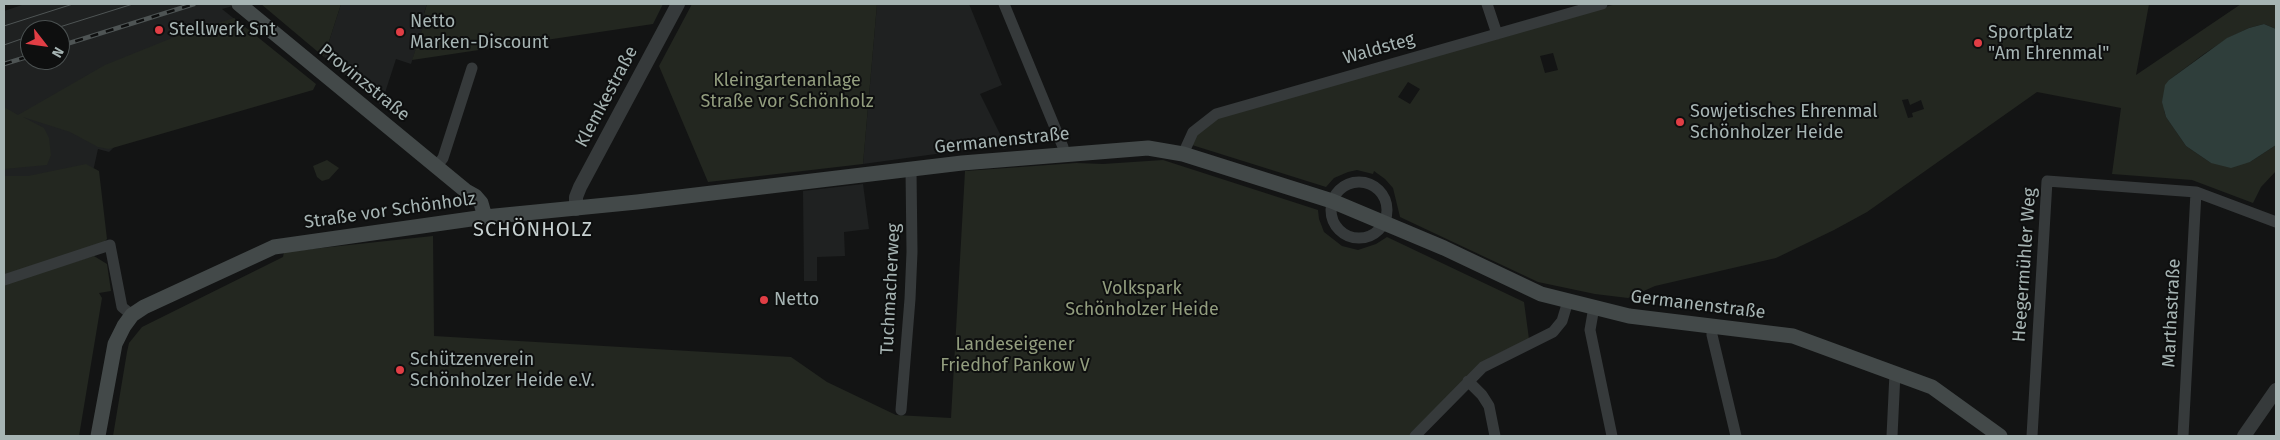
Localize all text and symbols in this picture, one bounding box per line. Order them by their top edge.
place label: Netto Marken-Discount [410,11,549,54]
place label: Stellwerk Snt [169,19,276,41]
north arrow [20,20,70,70]
place label: Sportplatz "Am Ehrenmal" [1988,22,2109,64]
marker: Stellwerk Snt [153,24,165,36]
marker: Netto Marken-Discount [394,26,406,38]
street label: Waldsteg [1341,28,1417,70]
marker: Sportplatz "Am Ehrenmal" [1972,37,1984,49]
street label: Provinzstraße [314,40,414,126]
street label: Klemkestraße [571,43,643,151]
text: N [48,44,67,61]
park label: Kleingartenanlage Straße vor Schönholz [700,70,874,112]
place label: Sowjetisches Ehrenmal Schönholzer Heide [1690,101,1877,144]
marker: Sowjetisches Ehrenmal Schönholzer Heide [1674,116,1686,128]
street label: Germanenstraße [933,123,1071,159]
street label: Heegermühler Weg [2009,187,2041,343]
street label: Straße vor Schönholz [303,188,477,234]
district label: SCHÖNHOLZ [472,218,594,242]
street label: Tuchmacherweg [877,223,905,355]
street label: Marthastraße [2158,258,2186,368]
park label: Volkspark Schönholzer Heide [1065,278,1219,320]
street label: Germanenstraße [1629,286,1767,324]
place label: Netto [774,289,819,311]
marker: Netto [758,294,770,306]
park label: Landeseigener Friedhof Pankow V [940,334,1090,376]
place label: Schützenverein Schönholzer Heide e.V. [410,349,595,392]
marker: Schützenverein Schönholzer Heide e.V. [394,364,406,376]

